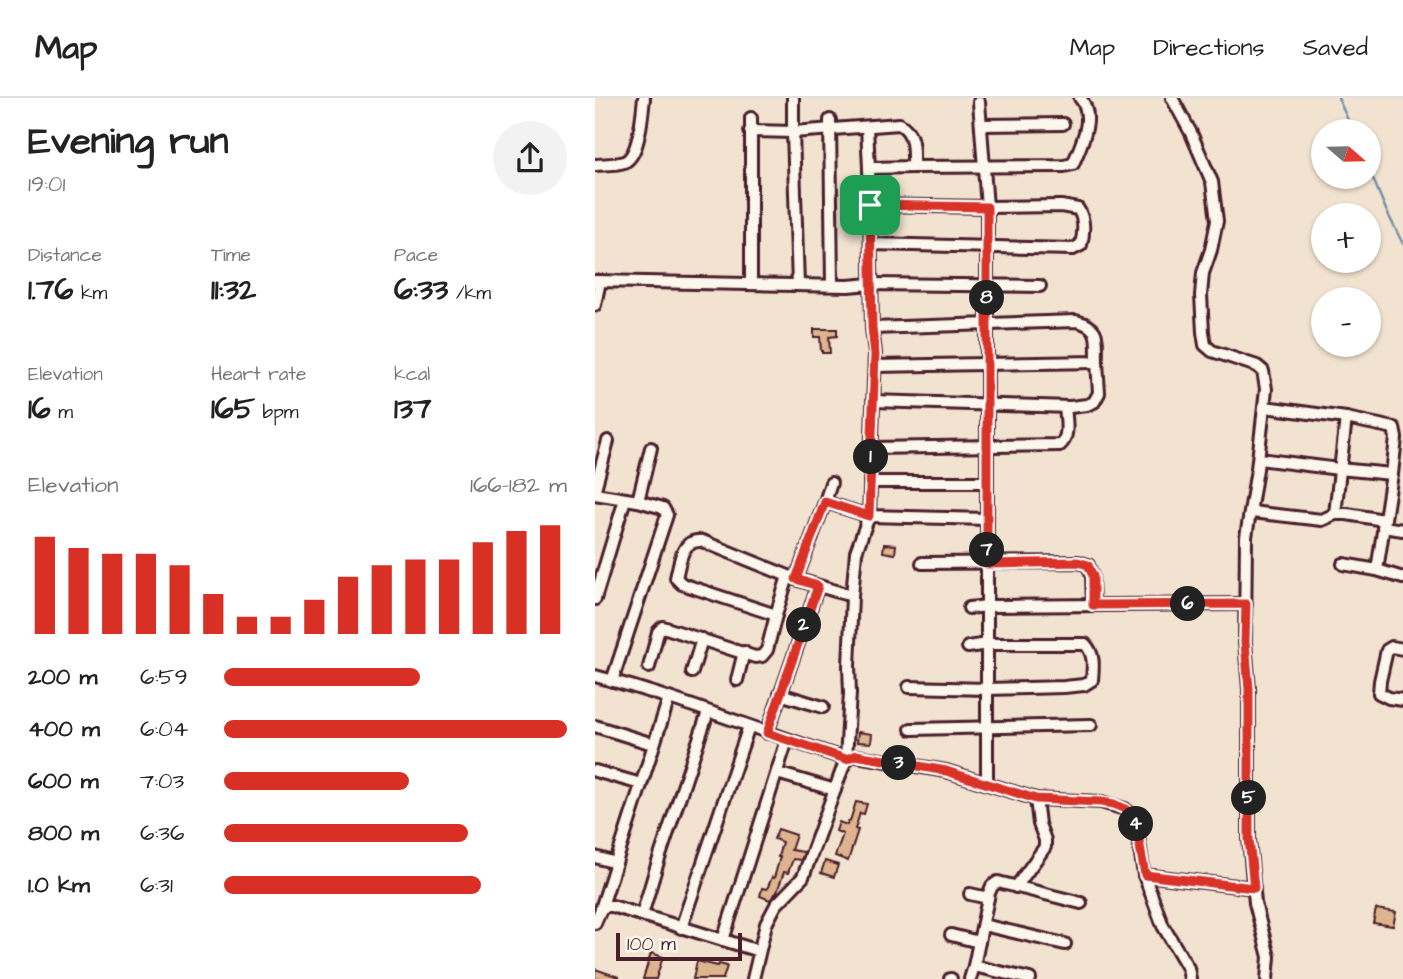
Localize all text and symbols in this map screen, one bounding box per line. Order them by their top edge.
text: Map [35,25,97,71]
text: Map [1070,31,1115,65]
text: Directions [1153,31,1265,65]
text: Saved [1303,31,1368,65]
text: Evening run [28,116,229,168]
north arrow [1311,119,1381,189]
map controls [1311,119,1381,357]
button: share [493,121,567,195]
text: 19:01 [28,168,65,200]
pin [840,175,900,235]
icon: arrive [851,186,889,224]
button: + [1311,203,1381,273]
text: Distance [28,242,102,269]
text: Time [211,242,251,269]
text: Pace [394,242,438,269]
text: 1.76 [28,269,73,311]
text: 11:32 [211,269,256,311]
text: 6:33 [394,269,448,311]
text: km [73,280,107,307]
text: /km [448,280,491,307]
pin: 8 [969,280,1005,316]
text: 8 [980,284,993,311]
button: − [1311,287,1381,357]
text: Elevation [28,361,103,388]
text: Heart rate [211,361,306,388]
text: kcal [394,361,430,388]
text: 16 [28,388,51,430]
text: 165 [211,388,255,430]
text: 137 [394,388,432,430]
text: m [51,399,73,426]
text: bpm [255,399,299,426]
pin: 1 [853,440,889,474]
text: 1 [869,443,872,470]
text: Elevation [28,469,119,501]
text: 166–182 m [470,469,567,501]
pin: 7 [969,532,1005,568]
text: 7 [981,536,992,563]
pin: 6 [1171,587,1205,622]
text: 6 [1182,590,1193,617]
pin: 2 [787,608,822,642]
text: 2 [798,611,809,638]
text: 200 m [28,661,97,693]
text: 6:59 [140,661,188,693]
text: 400 m [28,713,100,745]
text: 6:04 [140,713,188,745]
pin: 3 [881,746,917,780]
text: 3 [894,749,903,776]
text: 600 m [28,765,99,797]
text: 7:03 [140,765,184,797]
pin: 5 [1231,780,1267,816]
text: 5 [1242,784,1255,811]
pin: 4 [1119,806,1153,842]
text: 4 [1129,810,1142,837]
text: 800 m [28,817,99,849]
text: 6:36 [140,817,184,849]
text: 1.0 km [28,869,90,901]
text: 6:31 [140,869,173,901]
scale bar [616,930,742,962]
text: 100 m [627,931,676,958]

